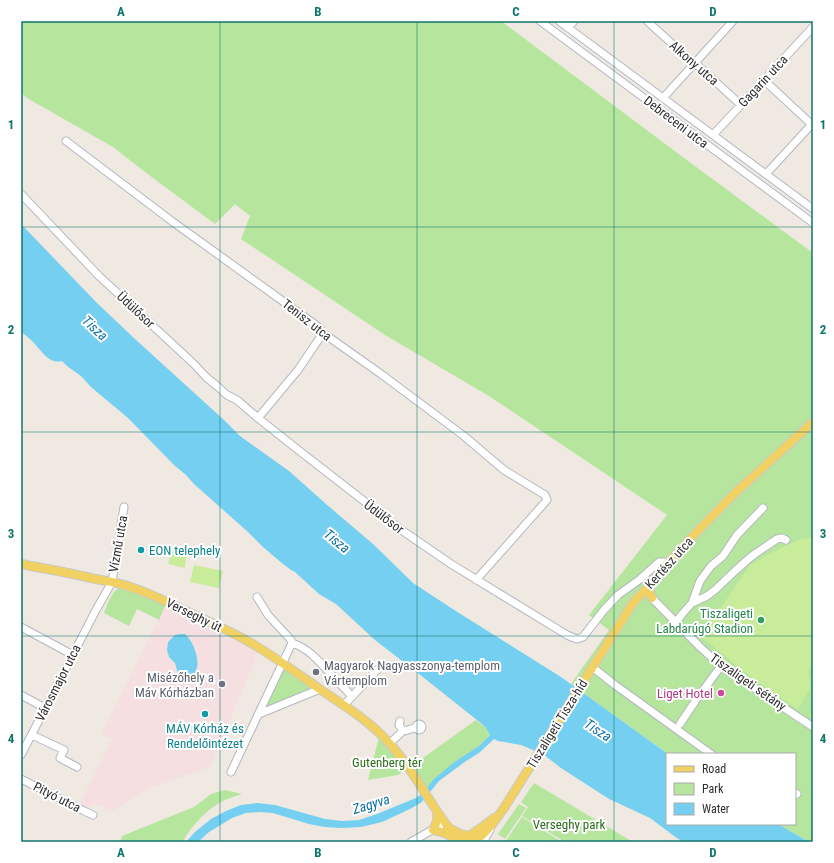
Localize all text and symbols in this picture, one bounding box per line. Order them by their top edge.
text: A [117,4,125,19]
text: B [314,4,322,19]
text: C [512,4,520,19]
text: D [709,4,717,19]
street label: Alkony utca [666,38,722,88]
street label: Gagarin utca [735,52,791,110]
street label: Debreceni utca [641,93,711,151]
text: 1 [8,117,14,132]
text: 1 [820,117,826,132]
street label: Üdülősor [114,289,158,331]
street label: Tenisz utca [279,296,335,344]
water label: Tisza [79,312,111,344]
text: 2 [8,322,15,337]
text: 2 [820,322,827,337]
street label: Üdülősor [361,497,407,537]
street label: Vízmű utca [106,514,130,574]
text: 3 [8,526,14,541]
water label: Tisza [321,526,353,556]
text: 3 [820,526,826,541]
street label: Kertész utca [642,534,696,592]
place label: EON telephely [149,543,221,558]
marker: EON telephely [136,545,146,555]
street label: Verseghy út [164,595,225,635]
place label: Tiszaligeti Labdarúgó Stadion [656,606,753,636]
marker: Tiszaligeti Labdarúgó Stadion [756,615,766,625]
street label: Városmajor utca [32,642,84,724]
street label: Tiszaligeti sétány [707,650,790,714]
place label: Magyarok Nagyasszonya-templom Vártemplom [324,658,500,688]
marker: Magyarok Nagyasszonya-templom Vártemplom [311,667,321,677]
place label: Misézőhely a Máv Kórházban [135,670,214,700]
street label: Tiszaligeti Tisza-híd [524,677,590,771]
marker: Misézőhely a Máv Kórházban [217,679,227,689]
place label: Liget Hotel [657,686,713,701]
marker: Liget Hotel [716,688,726,698]
marker: MÁV Kórház és Rendelőintézet [200,709,210,719]
water label: Tisza [582,715,614,745]
place label: MÁV Kórház és Rendelőintézet [166,721,244,751]
text: 4 [8,731,15,746]
text: 4 [820,731,827,746]
legend [666,753,796,825]
park label: Gutenberg tér [352,755,422,770]
text: Road [702,762,726,776]
street label: Pityó utca [31,779,83,815]
text: Park [702,782,724,796]
water label: Zagyva [349,791,392,818]
text: Water [702,802,730,816]
park label: Verseghy park [533,817,605,832]
text: A [117,845,125,860]
text: B [314,845,322,860]
text: C [512,845,520,860]
text: D [709,845,717,860]

